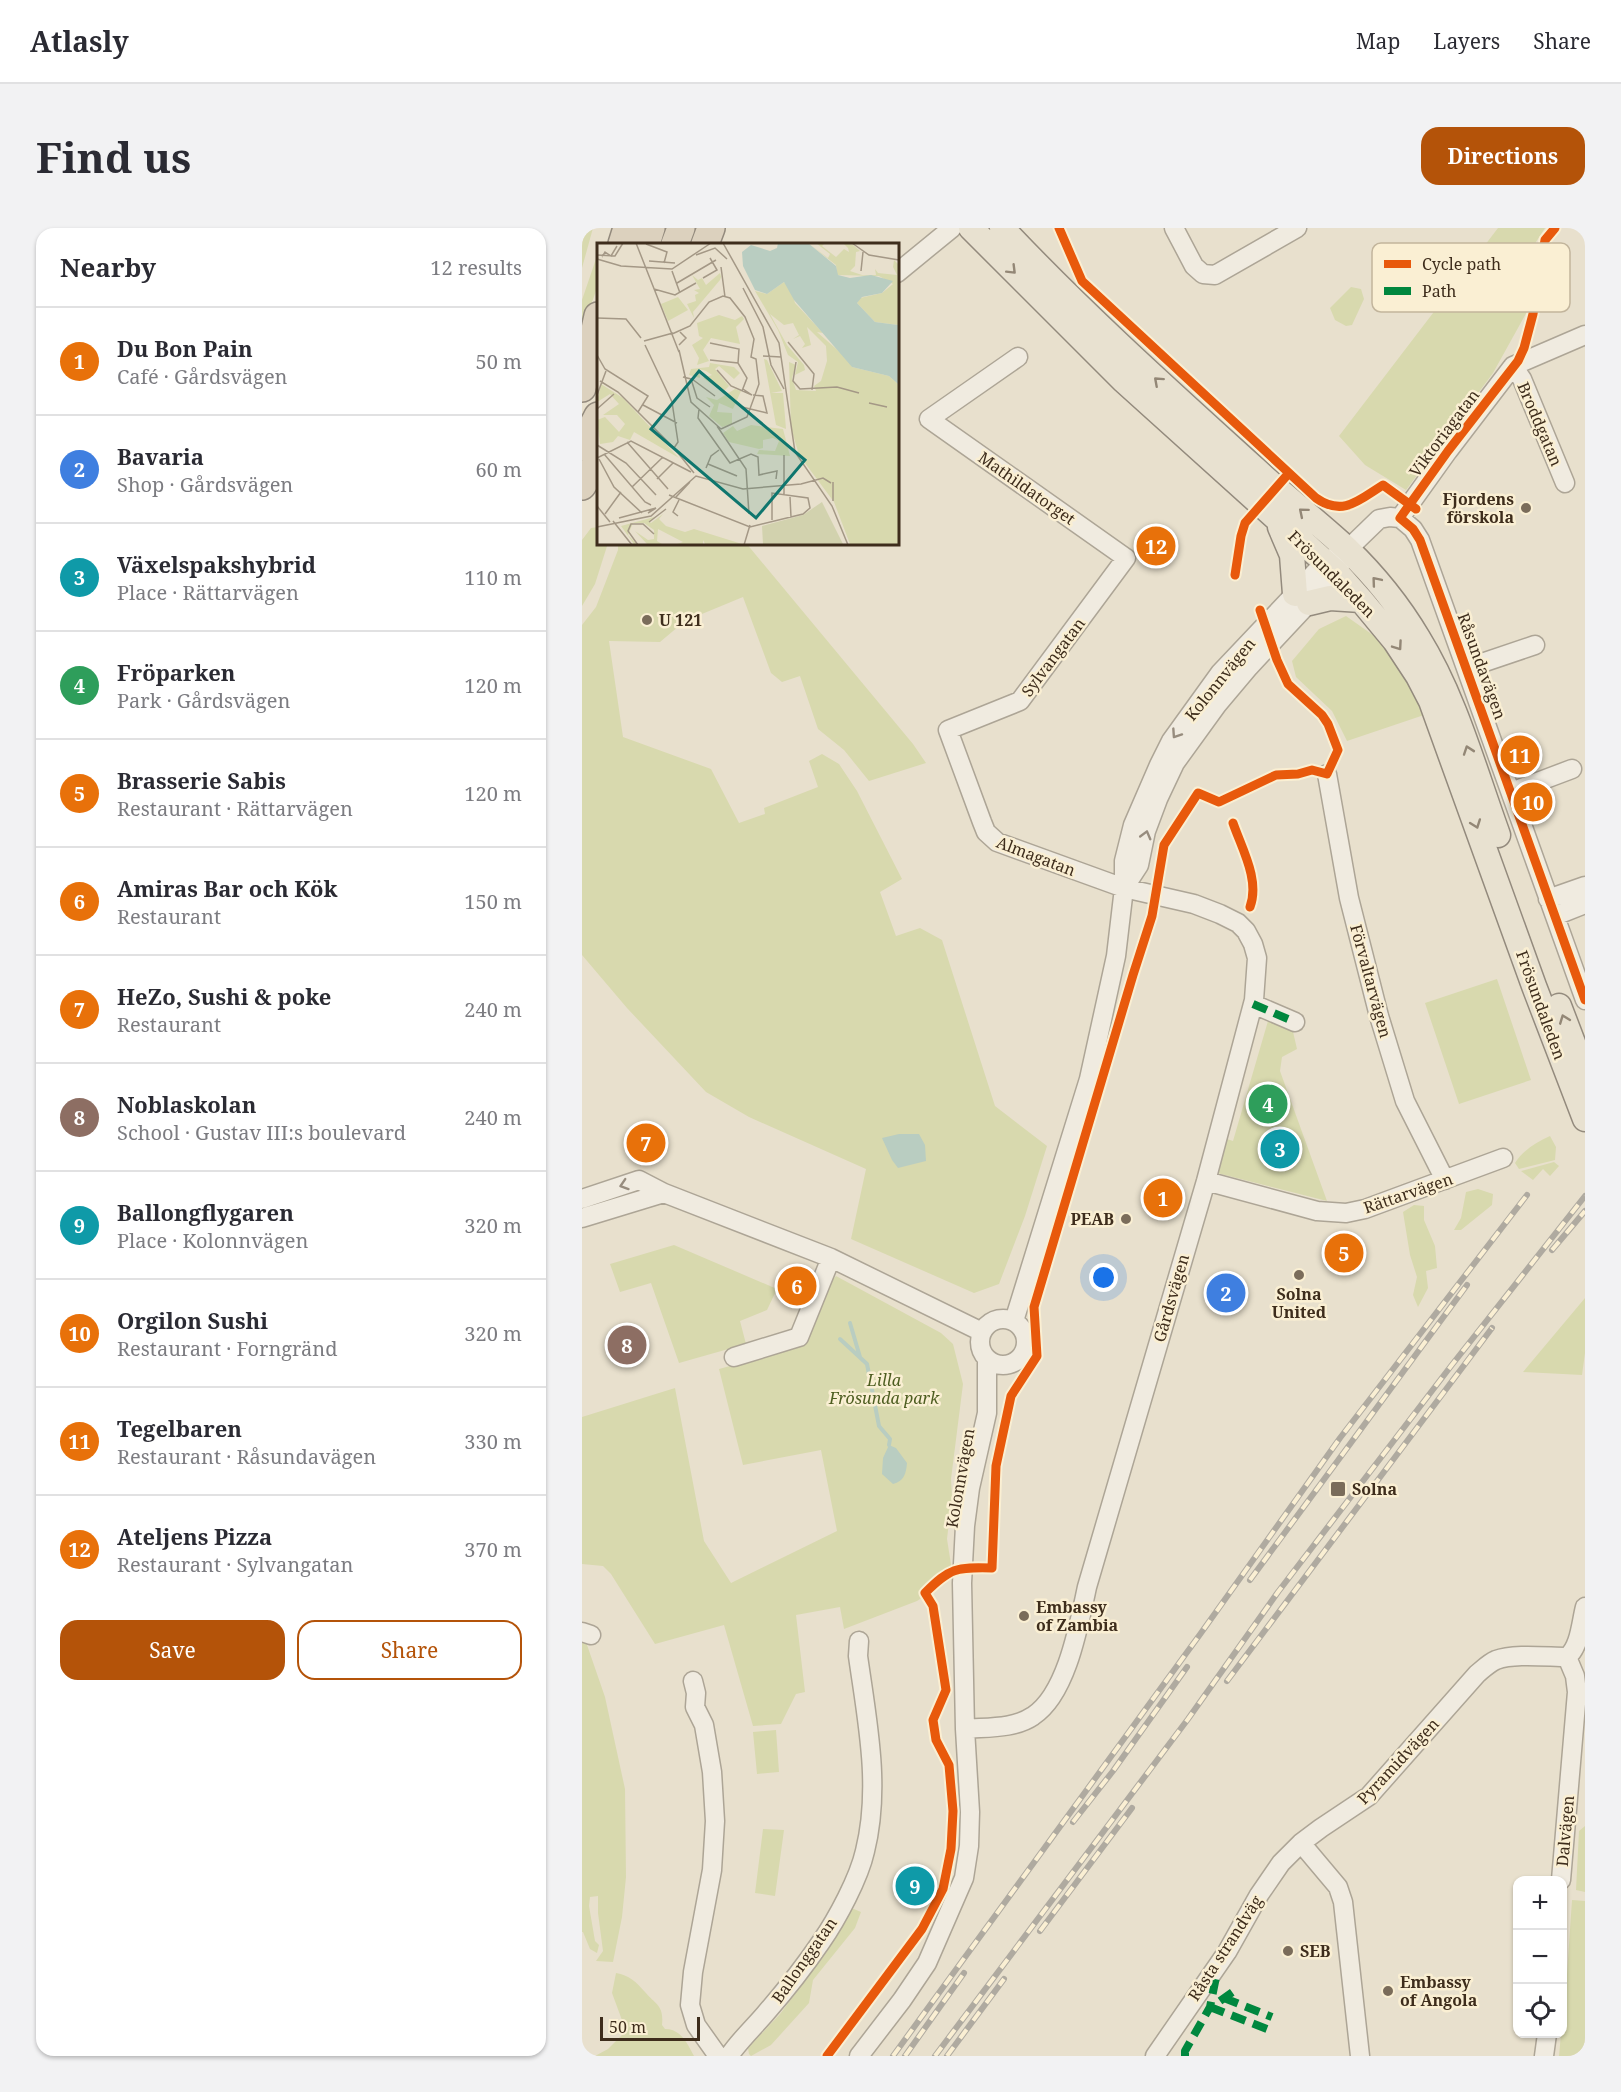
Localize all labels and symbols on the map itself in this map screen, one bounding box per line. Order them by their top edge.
inset map [597,243,898,544]
legend [1372,243,1570,312]
text: Cycle path [1422,253,1501,275]
one-way arrow [1005,262,1016,273]
text: Path [1422,280,1456,302]
one-way arrow [1154,377,1165,388]
street label: Broddgatan [1512,379,1568,469]
street label: Viktoriagatan [1404,385,1484,481]
street label: Mathildatorget [974,446,1080,530]
place label: Fjordens förskola [1442,488,1514,528]
marker: Fjordens förskola [1519,501,1533,515]
one-way arrow [1299,508,1310,519]
pin: 12 [1136,524,1176,568]
street label: Frösundaleden [1284,526,1380,622]
one-way arrow [1373,577,1384,588]
place label: U 121 [659,609,702,631]
street label: Råsundavägen [1453,610,1511,722]
marker: U 121 [640,613,654,627]
street label: Sylvangatan [1016,613,1090,701]
street label: Kolonnvägen [1180,633,1260,725]
one-way arrow [1391,639,1402,650]
one-way arrow [1172,728,1183,739]
pin: 11 [1500,732,1540,778]
one-way arrow [1462,745,1475,756]
pin: 10 [1514,780,1552,824]
one-way arrow [1468,818,1481,828]
one-way arrow [1139,830,1151,841]
street label: Almagatan [993,831,1079,881]
street label: Förvaltarvägen [1345,922,1397,1040]
street label: Frösundaleden [1511,947,1571,1063]
one-way arrow [1559,1014,1571,1025]
pin: 4 [1248,1082,1288,1126]
pin: 7 [626,1120,666,1166]
pin: 3 [1260,1126,1300,1172]
street label: Rättarvägen [1360,1167,1456,1219]
pin: 1 [1144,1176,1182,1220]
one-way arrow [619,1178,630,1190]
place label: PEAB [1071,1208,1114,1230]
marker: PEAB [1119,1212,1133,1226]
pin: 5 [1324,1230,1364,1276]
street label: Gårdsvägen [1148,1251,1194,1345]
your location [1089,1263,1118,1292]
pin: 6 [778,1264,816,1308]
marker: Solna United [1292,1268,1306,1282]
pin: 2 [1206,1270,1246,1316]
place label: Solna United [1272,1283,1327,1323]
pin: 8 [608,1322,646,1368]
park label: Lilla Frösunda park [828,1369,940,1409]
street label: Kolonnvägen [940,1426,980,1530]
place label: Solna [1352,1478,1397,1500]
marker: Solna [1329,1480,1347,1498]
place label: Embassy of Zambia [1036,1596,1119,1636]
marker: Embassy of Zambia [1017,1609,1031,1623]
street label: Pyramidvägen [1352,1713,1444,1809]
street label: Dalvägen [1551,1794,1579,1868]
pin: 9 [896,1864,934,1908]
street label: Råsta strandväg [1183,1891,1268,2005]
street label: Ballonggatan [766,1913,842,2007]
place label: SEB [1300,1940,1331,1962]
marker: SEB [1281,1944,1295,1958]
place label: Embassy of Angola [1400,1971,1478,2011]
marker: Embassy of Angola [1381,1984,1395,1998]
scale bar [600,2014,700,2042]

